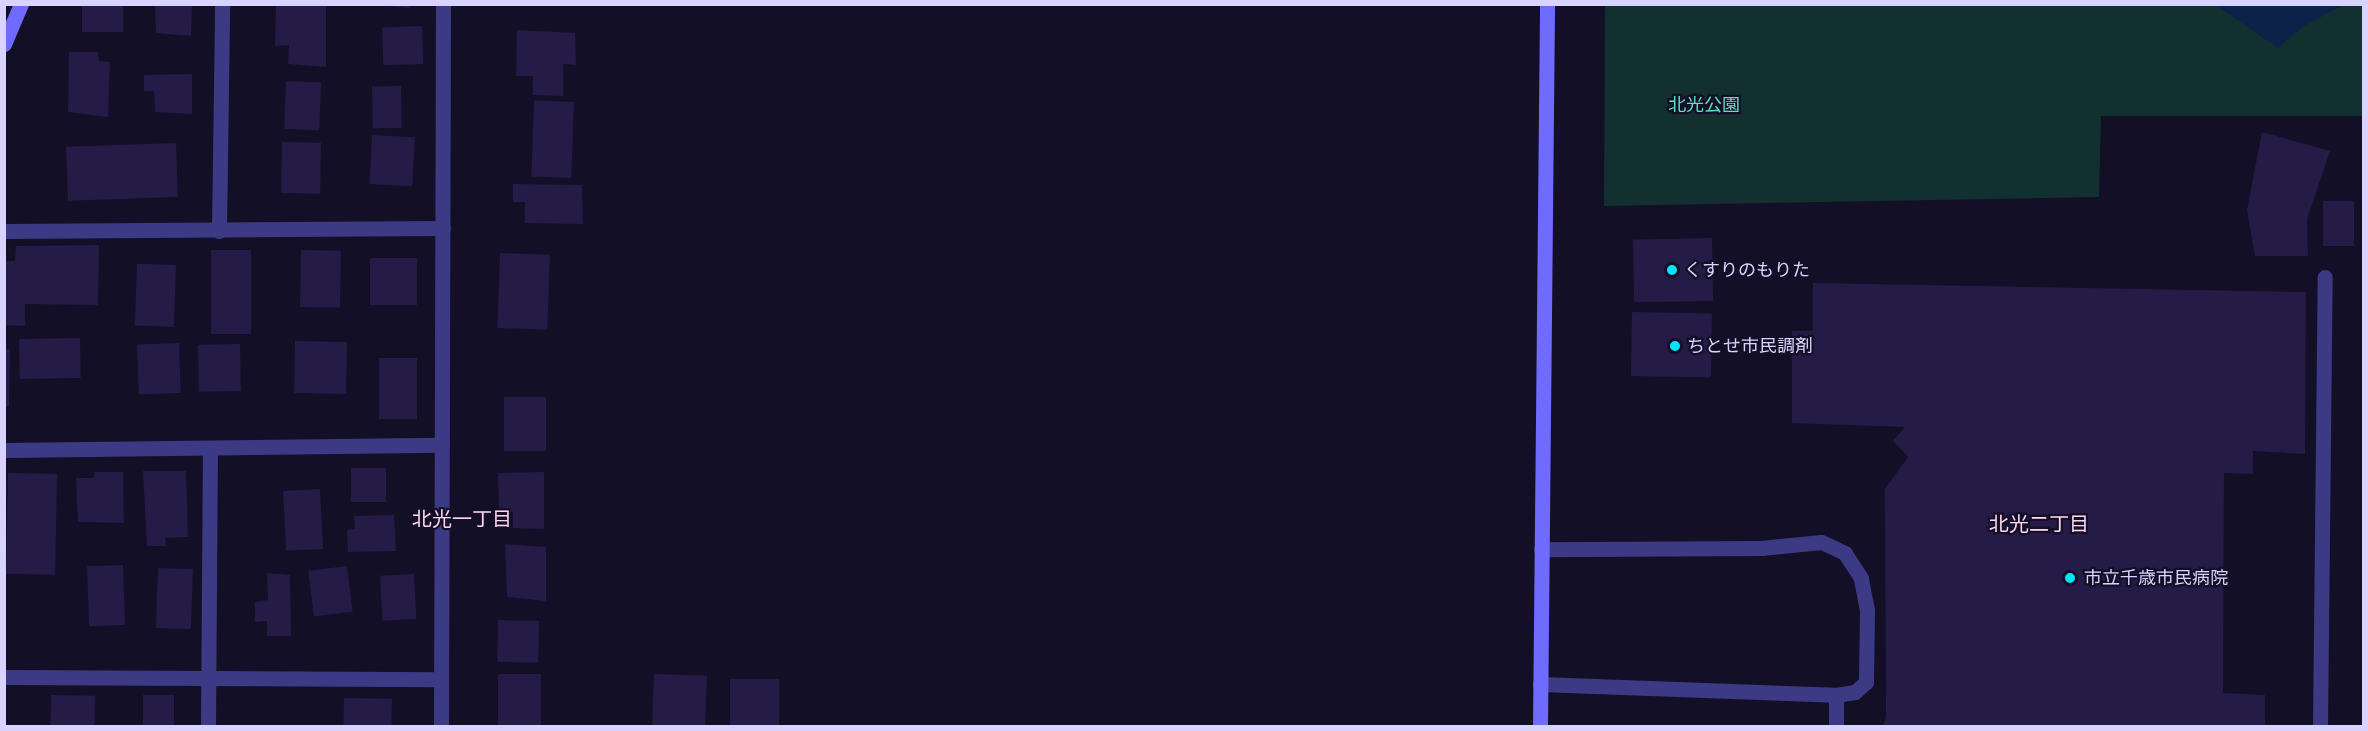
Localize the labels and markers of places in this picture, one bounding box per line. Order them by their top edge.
place label: くすりのもりた [1684,259,1810,281]
marker: くすりのもりた [1665,263,1679,277]
place label: ちとせ市民調剤 [1687,335,1813,357]
marker: ちとせ市民調剤 [1668,339,1682,353]
place label: 市立千歳市民病院 [2084,567,2228,589]
marker: 市立千歳市民病院 [2061,569,2079,587]

